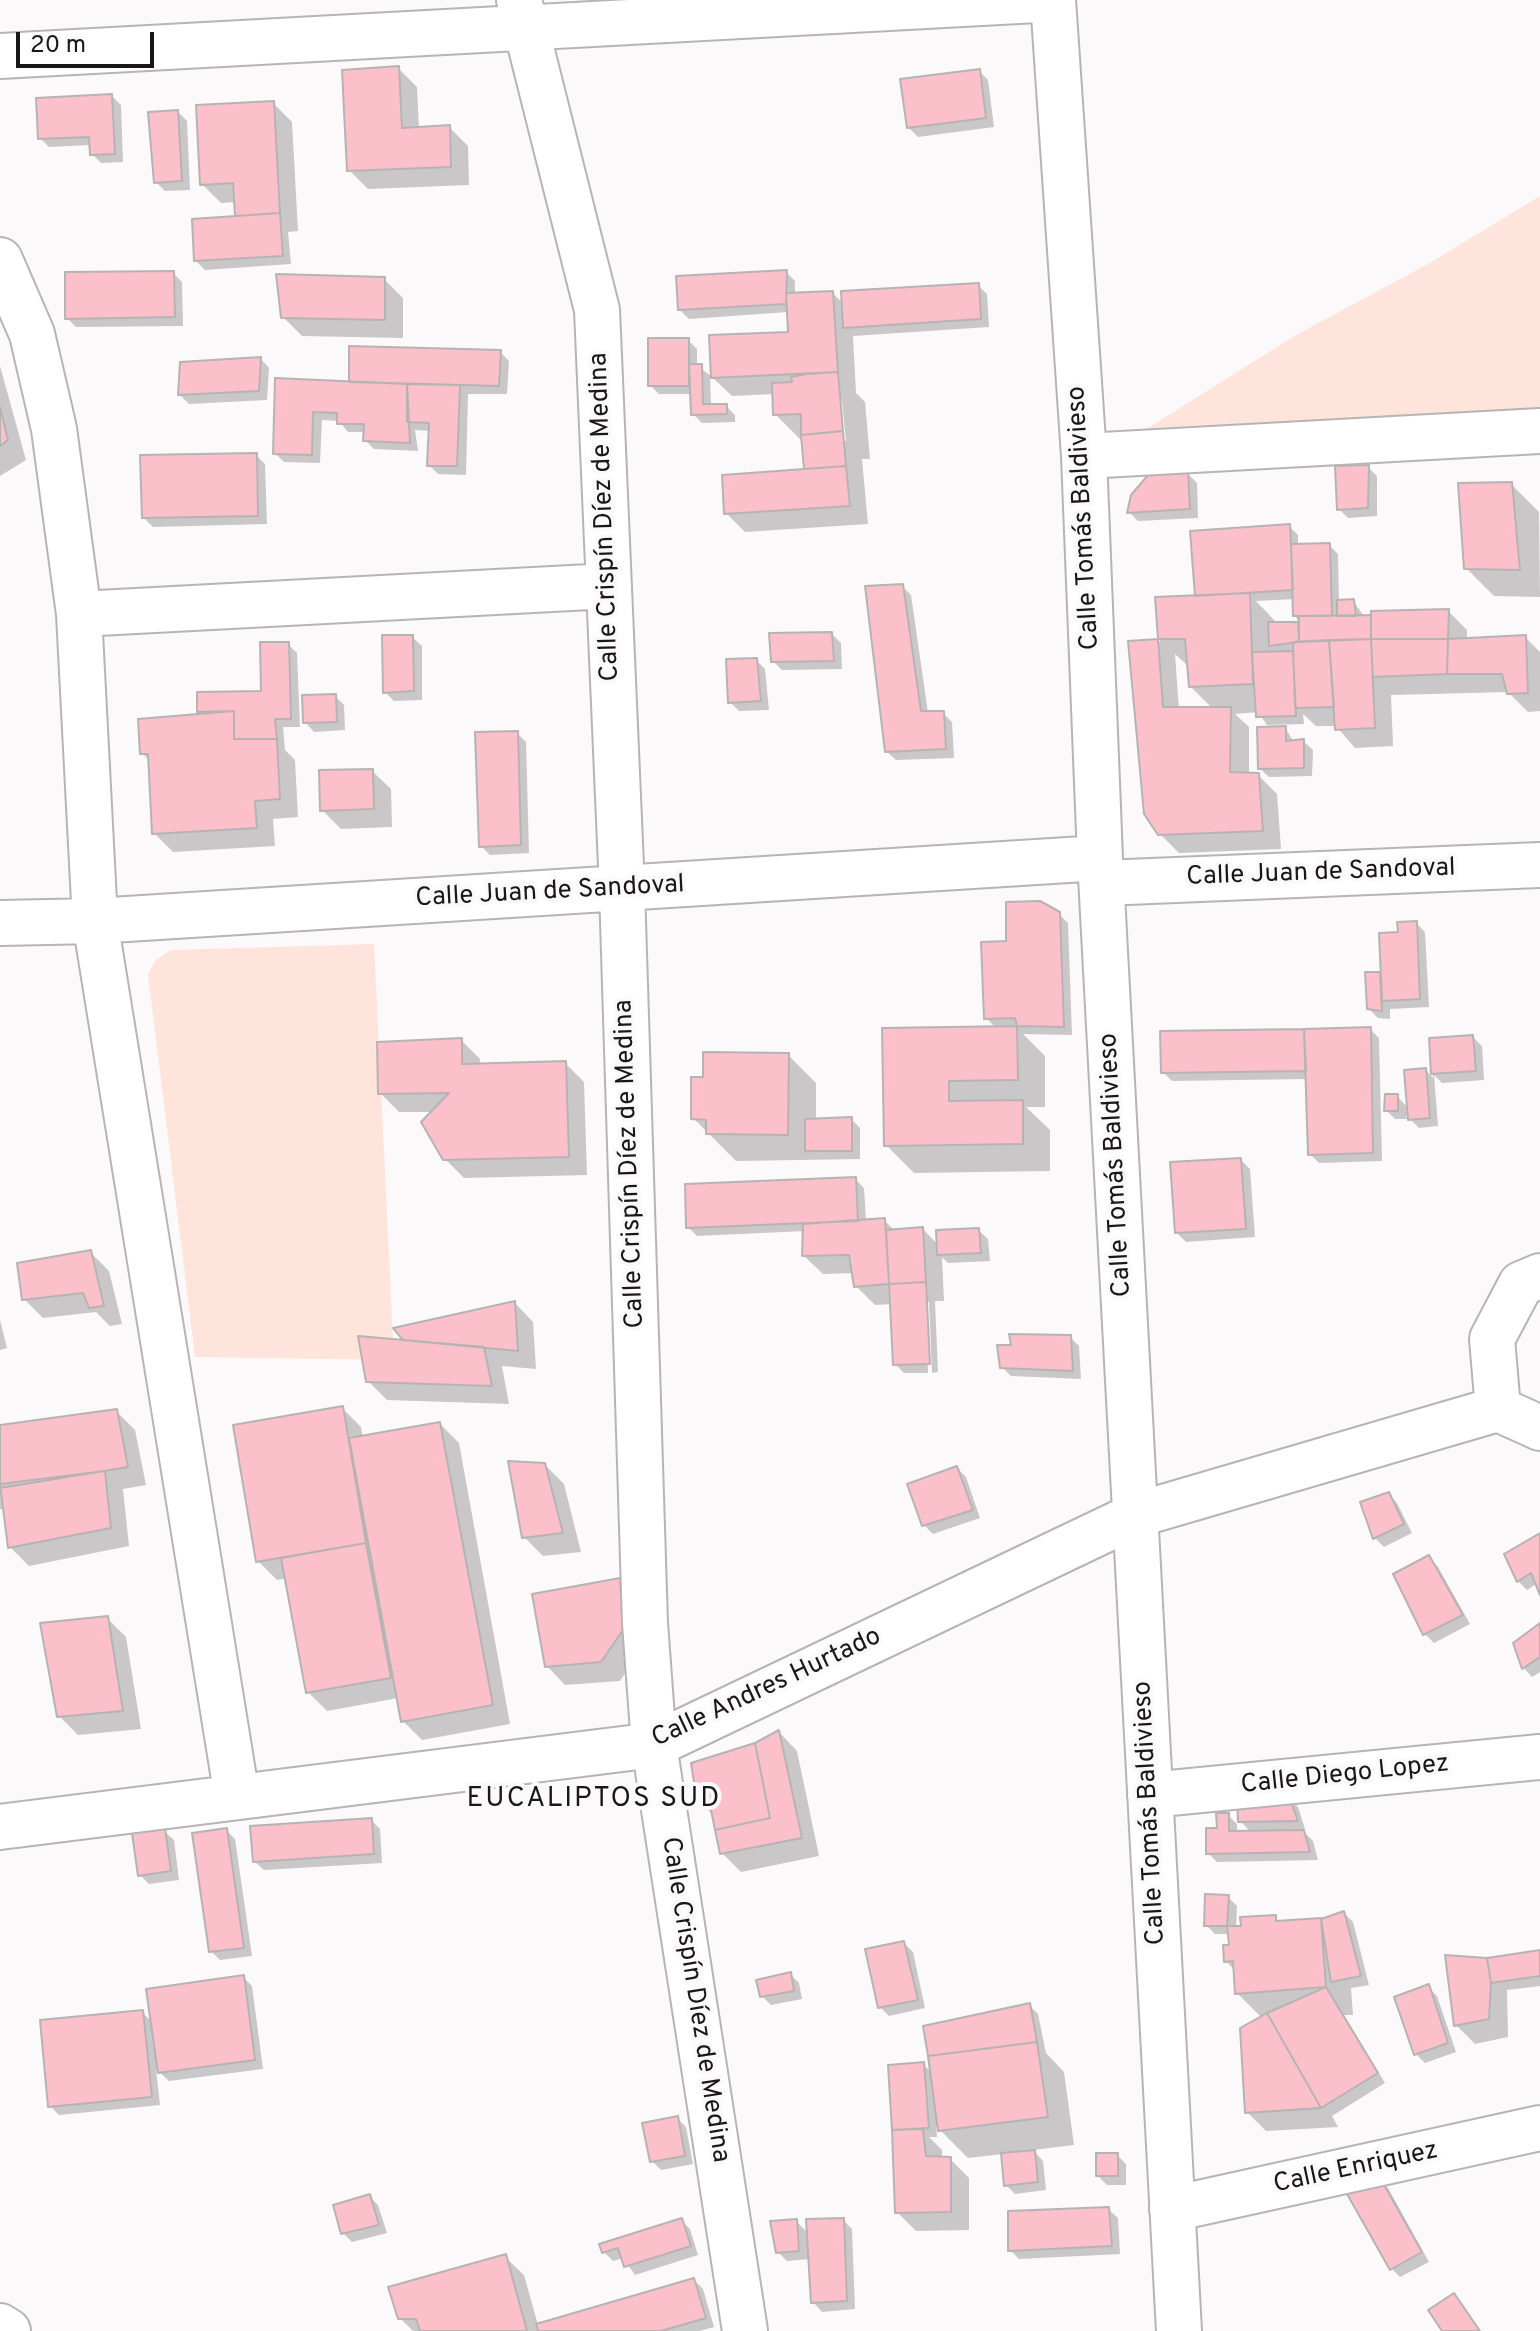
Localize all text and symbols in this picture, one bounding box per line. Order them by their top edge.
scale bar [20,16,158,66]
text: 20 m [30,31,86,61]
street label: Calle Crispín Díez de Medina [585,352,627,682]
street label: Calle Tomás Baldivieso [1063,385,1107,651]
street label: Calle Juan de Sandoval [1186,854,1456,894]
street label: Calle Juan de Sandoval [415,870,685,916]
street label: Calle Crispín Díez de Medina [610,999,652,1329]
street label: Calle Tomás Baldivieso [1095,1032,1139,1298]
street label: Calle Andres Hurtado [647,1622,887,1756]
street label: Calle Tomás Baldivieso [1129,1680,1173,1946]
street label: Calle Diego Lopez [1239,1750,1451,1802]
district label: EUCALIPTOS SUD [467,1783,721,1817]
street label: Calle Crispín Díez de Medina [653,1835,735,2165]
street label: Calle Enriquez [1271,2136,1441,2202]

